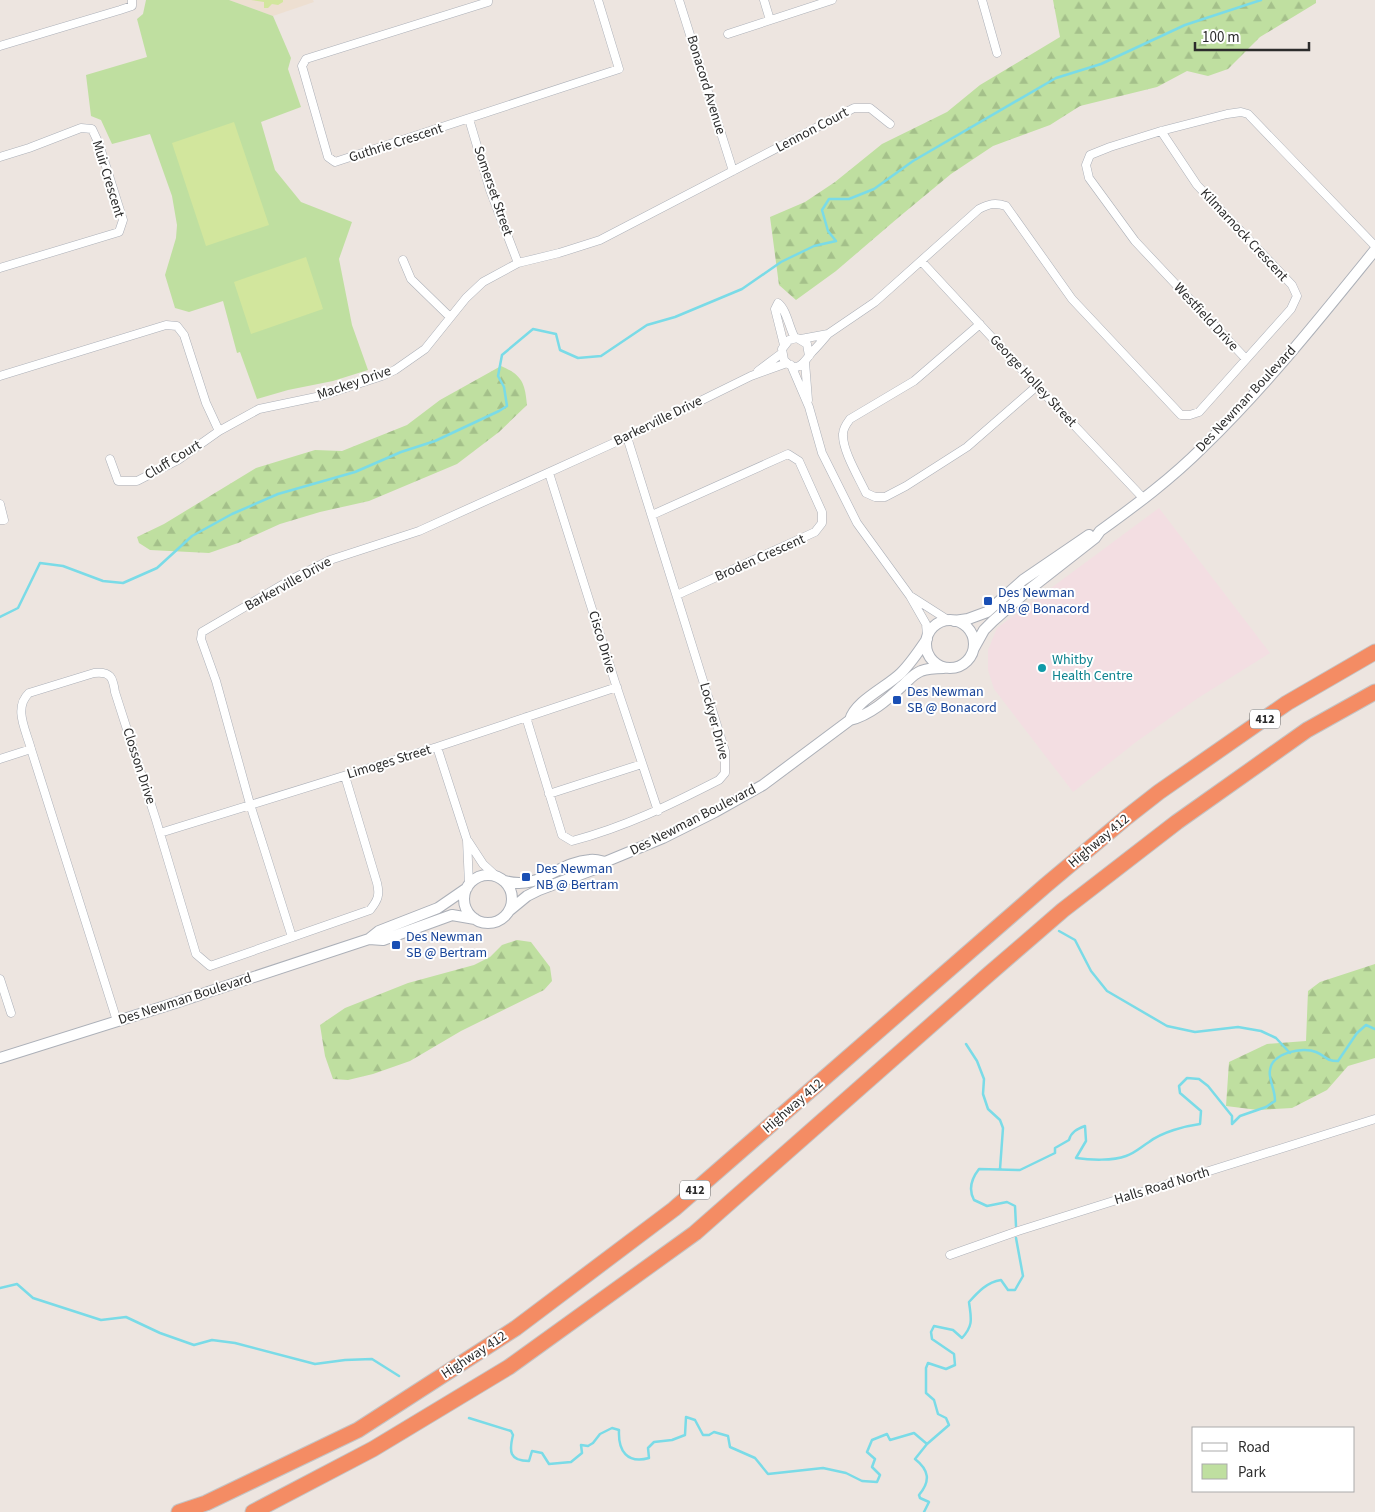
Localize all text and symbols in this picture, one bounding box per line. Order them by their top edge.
scale bar [1195,20,1309,52]
text: 100 m [1202,27,1240,48]
street label: Bonacord Avenue [681,33,731,137]
street label: Lennon Court [772,102,852,158]
street label: Guthrie Crescent [347,118,446,168]
street label: Muir Crescent [87,138,129,220]
street label: Somerset Street [468,143,518,239]
street label: Kilmarnock Crescent [1195,184,1293,286]
street label: Westfield Drive [1169,278,1243,356]
street label: George Holley Street [985,330,1081,432]
street label: Des Newman Boulevard [1191,341,1301,457]
street label: Mackey Drive [314,361,394,405]
street label: Barkerville Drive [610,391,706,451]
street label: Cluff Court [141,435,205,485]
street label: Broden Crescent [712,529,808,587]
street label: Barkerville Drive [241,552,335,616]
place label: Des Newman NB @ Bonacord [998,583,1089,619]
marker: Des Newman NB @ Bonacord [982,595,994,607]
street label: Cisco Drive [583,608,621,676]
place label: Whitby Health Centre [1052,650,1133,686]
marker: Whitby Health Centre [1036,662,1048,674]
street label: Lockyer Drive [694,680,734,762]
place label: Des Newman SB @ Bonacord [907,682,997,718]
marker: Des Newman SB @ Bonacord [891,694,903,706]
road number: 412 [1250,710,1280,729]
street label: Closson Drive [117,725,161,807]
street label: Limoges Street [344,740,434,784]
street label: Des Newman Boulevard [626,779,760,861]
street label: Highway 412 [1064,809,1134,873]
place label: Des Newman NB @ Bertram [536,859,619,895]
marker: Des Newman NB @ Bertram [520,871,532,883]
place label: Des Newman SB @ Bertram [406,927,487,963]
marker: Des Newman SB @ Bertram [390,939,402,951]
street label: Des Newman Boulevard [116,968,254,1030]
street label: Highway 412 [758,1074,828,1138]
street label: Halls Road North [1112,1162,1212,1210]
road number: 412 [680,1180,710,1200]
street label: Highway 412 [437,1326,511,1384]
legend [1192,1427,1355,1492]
text: Road [1238,1437,1270,1458]
text: Park [1238,1462,1267,1483]

